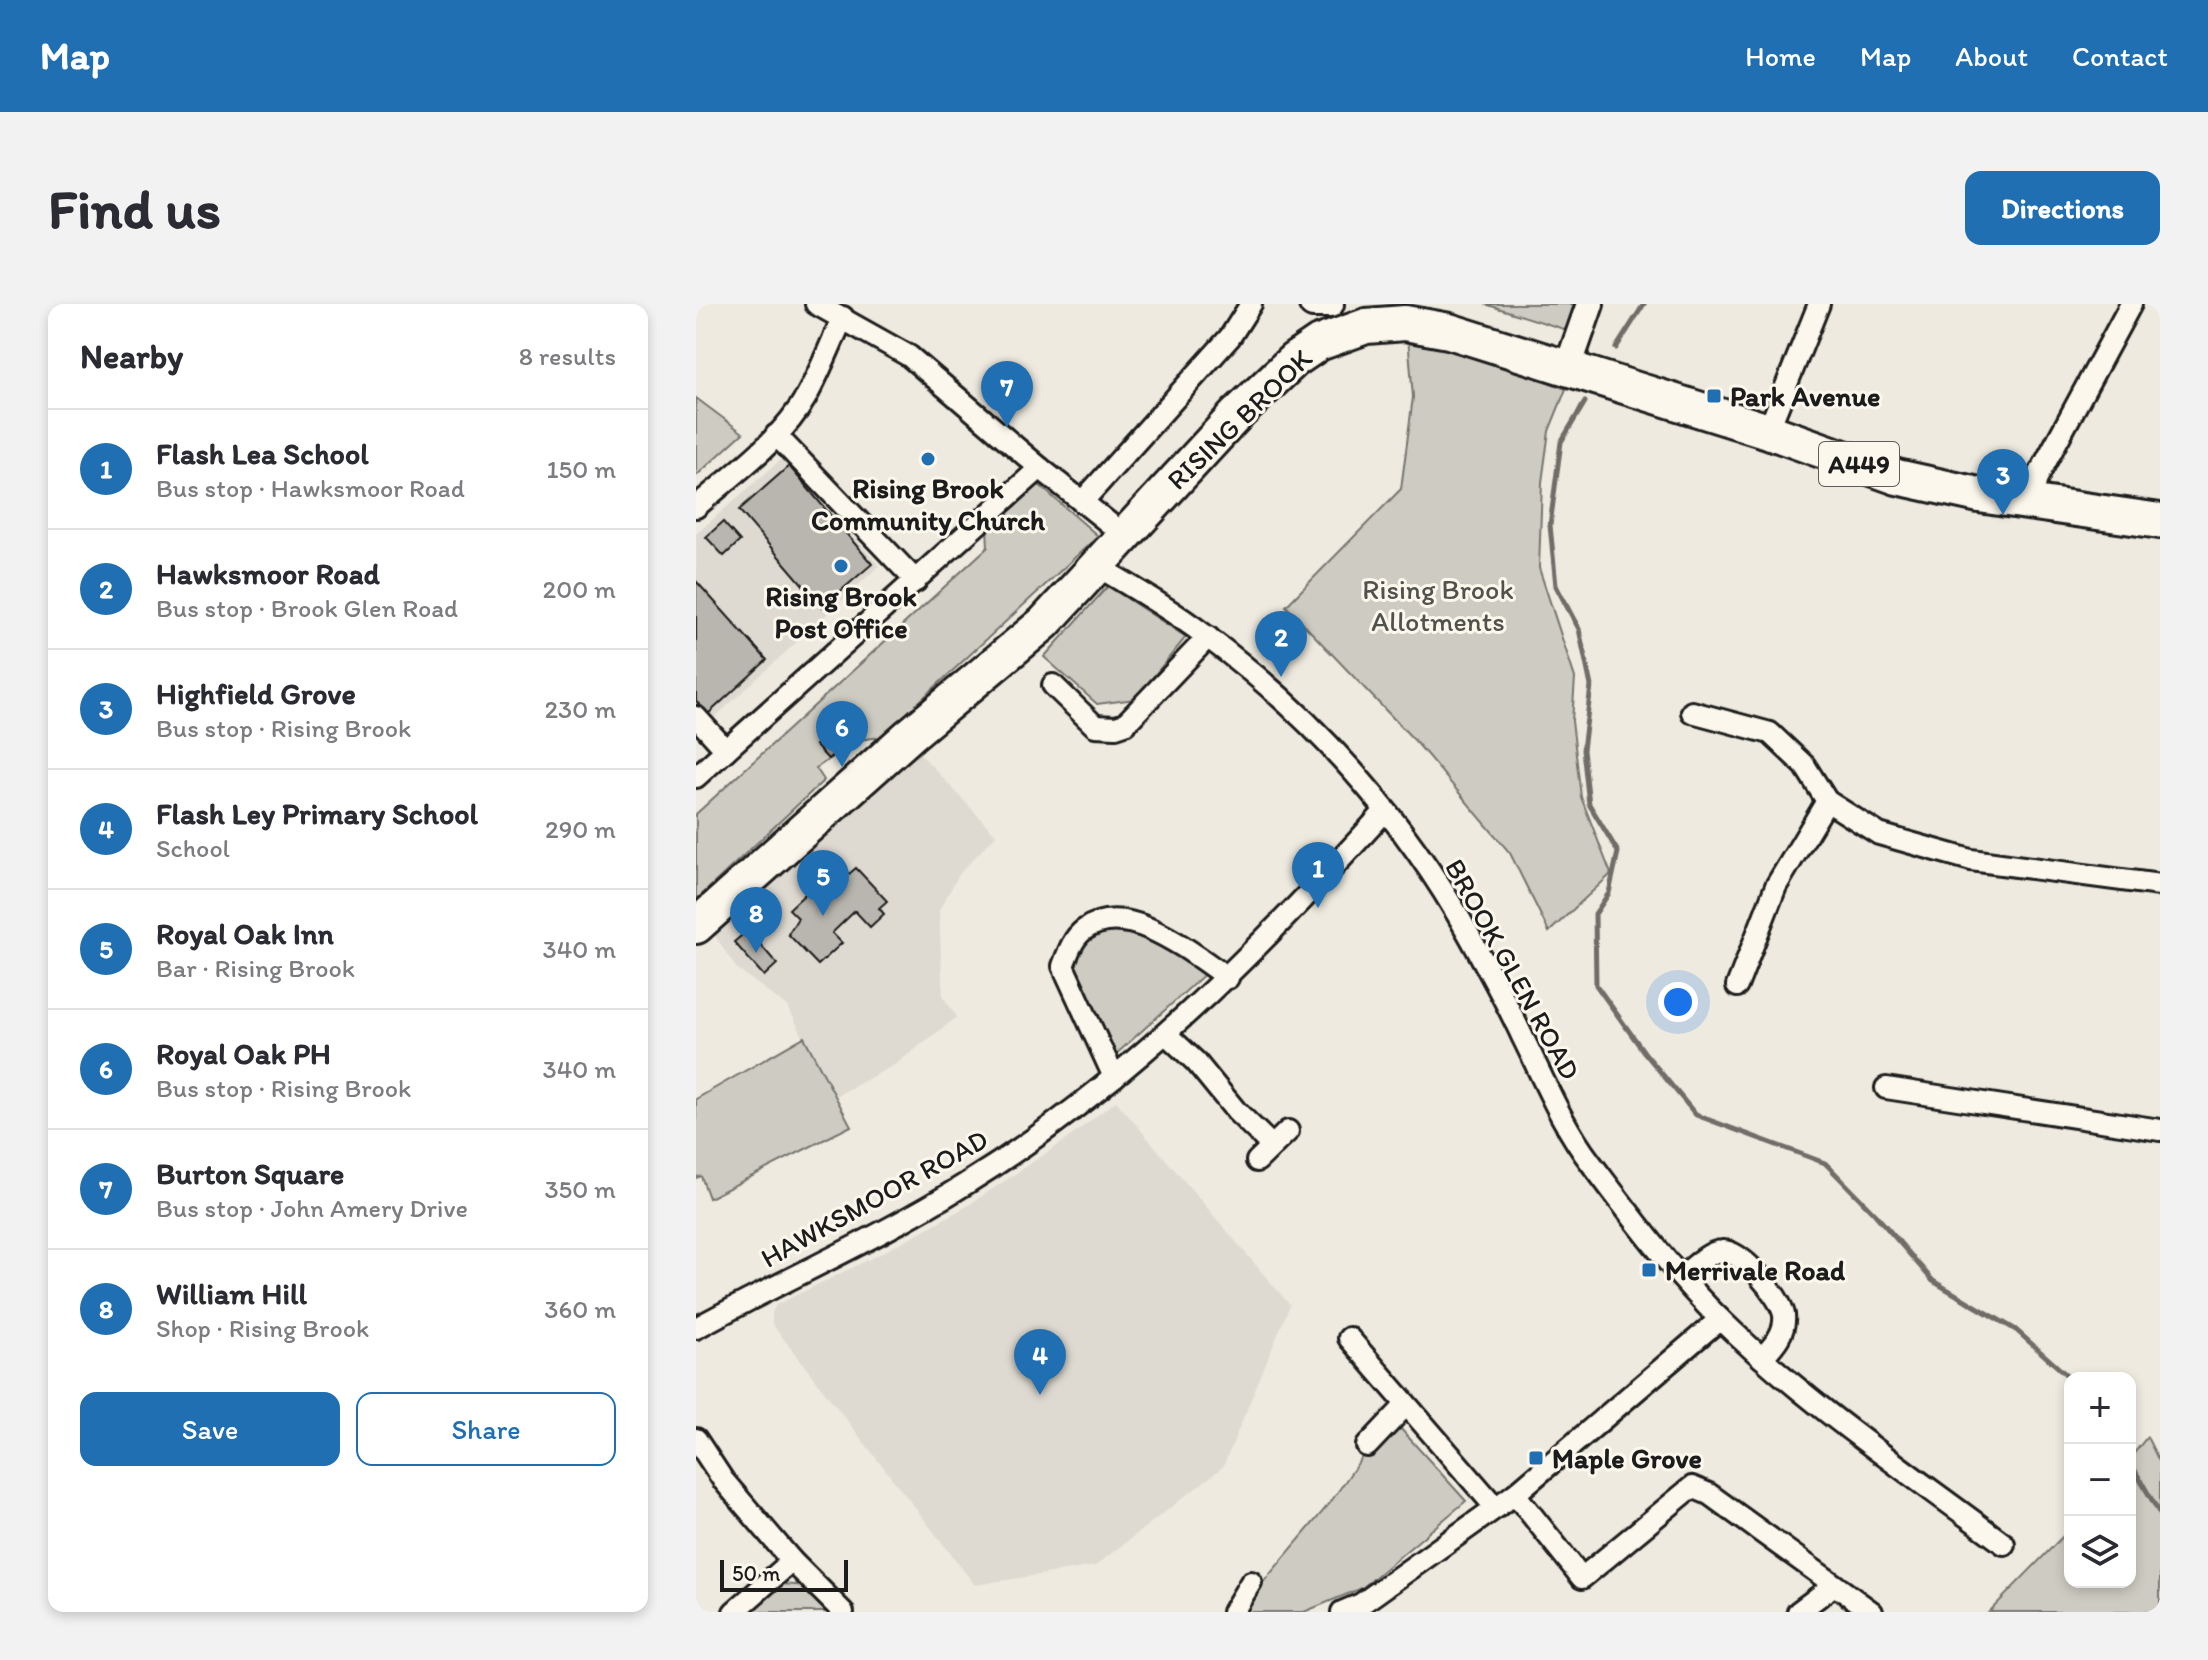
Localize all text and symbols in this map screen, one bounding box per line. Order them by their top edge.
text: Map [40,33,110,79]
text: Home [1745,39,1816,73]
text: Map [1860,39,1911,73]
text: About [1955,39,2028,73]
text: Contact [2072,39,2168,73]
button: Directions [1965,171,2160,245]
text: Find us [48,175,221,242]
text: Nearby [80,336,183,377]
text: 8 results [519,340,616,372]
street label: RISING BROOK [1159,341,1319,497]
pin: 7 [981,361,1033,427]
place label: Park Avenue [1730,379,1880,413]
marker: Park Avenue [1705,387,1723,405]
text: Flash Lea School [156,435,369,472]
road number: A449 [1819,442,1899,486]
pin: 3 [1977,449,2029,515]
marker: Rising Brook Community Church [919,450,937,468]
text: 1 [100,453,112,485]
text: 150 m [547,453,616,485]
place label: Rising Brook Community Church [811,471,1046,537]
text: Bus stop · Hawksmoor Road [156,472,465,504]
text: Hawksmoor Road [156,555,380,592]
marker: Rising Brook Post Office [832,557,850,575]
park label: Rising Brook Allotments [1362,572,1514,638]
text: 2 [99,573,113,605]
text: 200 m [543,573,616,605]
place label: Rising Brook Post Office [765,579,917,645]
text: Bus stop · Brook Glen Road [156,592,458,624]
pin: 2 [1255,611,1307,677]
text: Highfield Grove [156,675,356,712]
text: 3 [99,693,113,725]
text: 230 m [544,693,616,725]
pin: 6 [816,701,868,767]
text: Bus stop · Rising Brook [156,712,411,744]
text: Flash Ley Primary School [156,795,478,832]
text: 4 [98,813,114,845]
text: 290 m [545,813,616,845]
text: School [156,832,230,864]
pin: 1 [1292,842,1344,908]
pin: 5 [797,850,849,916]
street label: BROOK GLEN ROAD [1438,853,1588,1085]
pin: 8 [730,887,782,953]
text: Royal Oak Inn [156,915,334,952]
text: 5 [99,933,113,965]
text: 340 m [542,933,616,965]
text: Bar · Rising Brook [156,952,355,984]
your location [1658,982,1698,1022]
text: Royal Oak PH [156,1035,331,1072]
text: 6 [99,1053,113,1085]
text: 340 m [542,1053,616,1085]
text: Bus stop · Rising Brook [156,1072,411,1104]
street label: HAWKSMOOR ROAD [755,1121,993,1275]
text: Burton Square [156,1155,344,1192]
text: 7 [100,1173,112,1205]
text: 350 m [544,1173,616,1205]
text: Bus stop · John Amery Drive [156,1192,468,1224]
place label: Merrivale Road [1665,1253,1846,1287]
marker: Merrivale Road [1640,1261,1658,1279]
text: William Hill [156,1275,307,1312]
text: 8 [99,1293,113,1325]
text: 360 m [544,1293,616,1325]
text: Shop · Rising Brook [156,1312,369,1344]
pin: 4 [1014,1329,1066,1395]
map controls [2064,1372,2136,1588]
button: + [2064,1372,2136,1444]
button: Save [80,1392,340,1466]
button: Share [356,1392,616,1466]
place label: Maple Grove [1552,1441,1702,1475]
button: − [2064,1444,2136,1516]
marker: Maple Grove [1527,1449,1545,1467]
button: layers [2064,1516,2136,1588]
scale bar [720,1556,848,1592]
text: 50 m [732,1560,781,1587]

